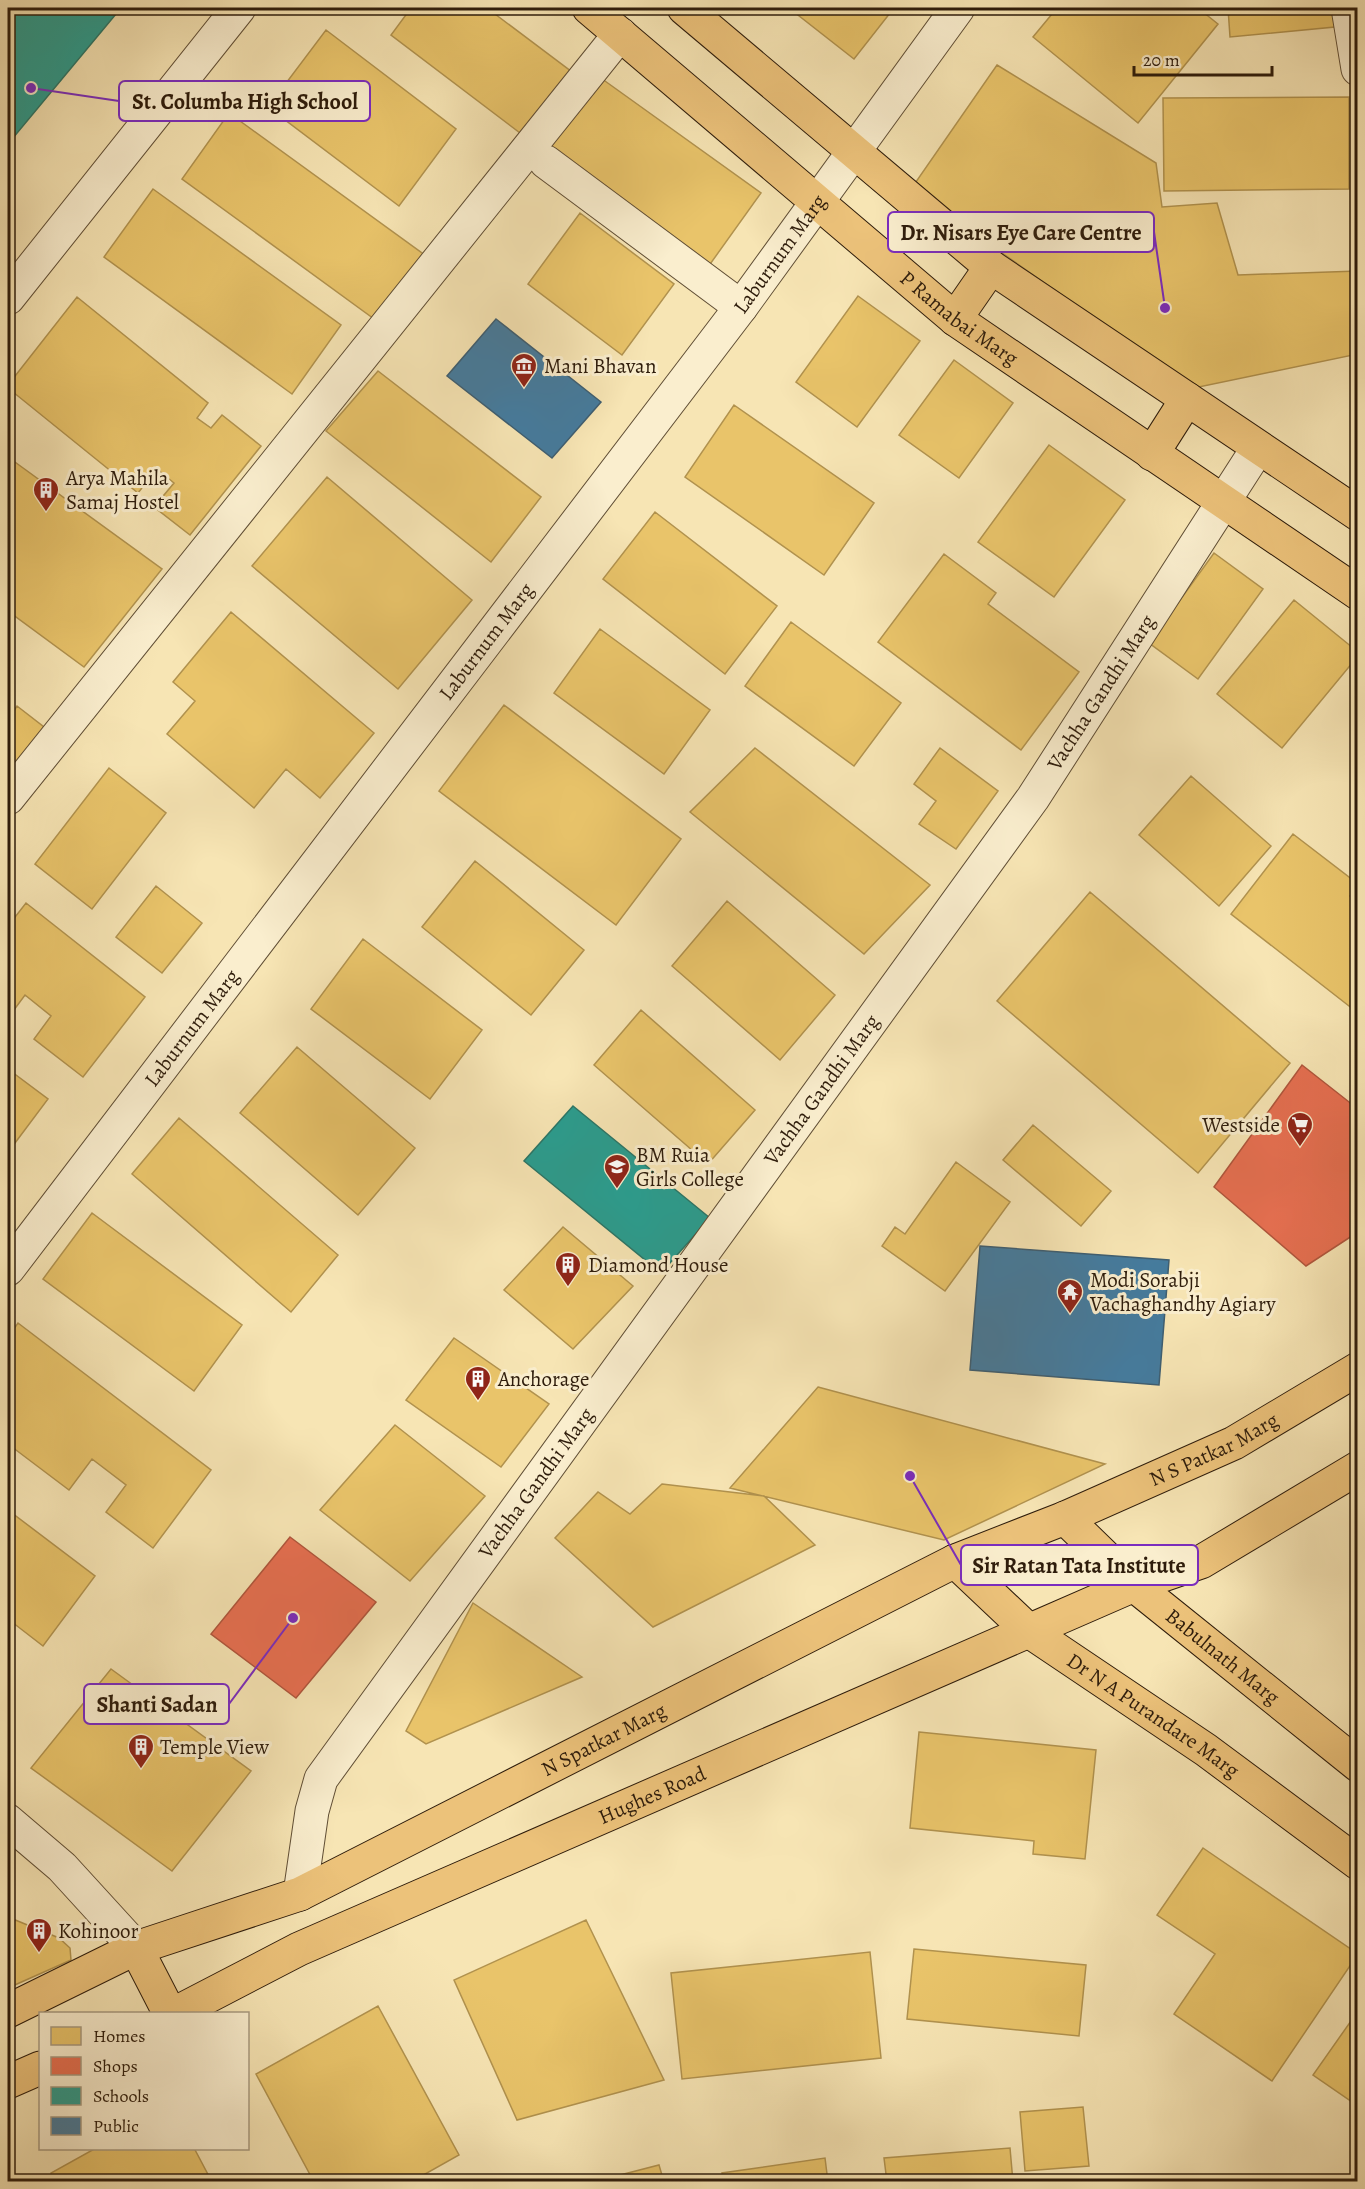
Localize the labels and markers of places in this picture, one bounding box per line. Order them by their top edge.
callout: St. Columba High School [119,81,370,121]
callout: Dr. Nisars Eye Care Centre [888,212,1154,252]
museum icon: Mani Bhavan [509,351,539,389]
place label: Mani Bhavan [544,352,656,380]
place label: Arya Mahila Samaj Hostel [65,464,179,516]
building icon: Arya Mahila Samaj Hostel [31,475,61,513]
supermarket icon: Westside [1285,1110,1315,1148]
place label: Westside [1201,1111,1280,1139]
place label: BM Ruia Girls College [636,1141,744,1193]
school or university icon: BM Ruia Girls College [602,1152,632,1190]
building icon: Diamond House [553,1250,583,1288]
place label: Diamond House [588,1251,728,1279]
place label: Modi Sorabji Vachaghandhy Agiary [1089,1266,1276,1318]
temple icon: Modi Sorabji Vachaghandhy Agiary [1055,1277,1085,1315]
building icon: Anchorage [463,1364,493,1402]
place label: Anchorage [497,1365,589,1393]
callout: Sir Ratan Tata Institute [961,1545,1198,1585]
callout: Shanti Sadan [84,1684,229,1724]
building icon: Temple View [126,1732,156,1770]
place label: Temple View [160,1733,269,1761]
building icon: Kohinoor [24,1916,54,1954]
place label: Kohinoor [58,1917,139,1945]

